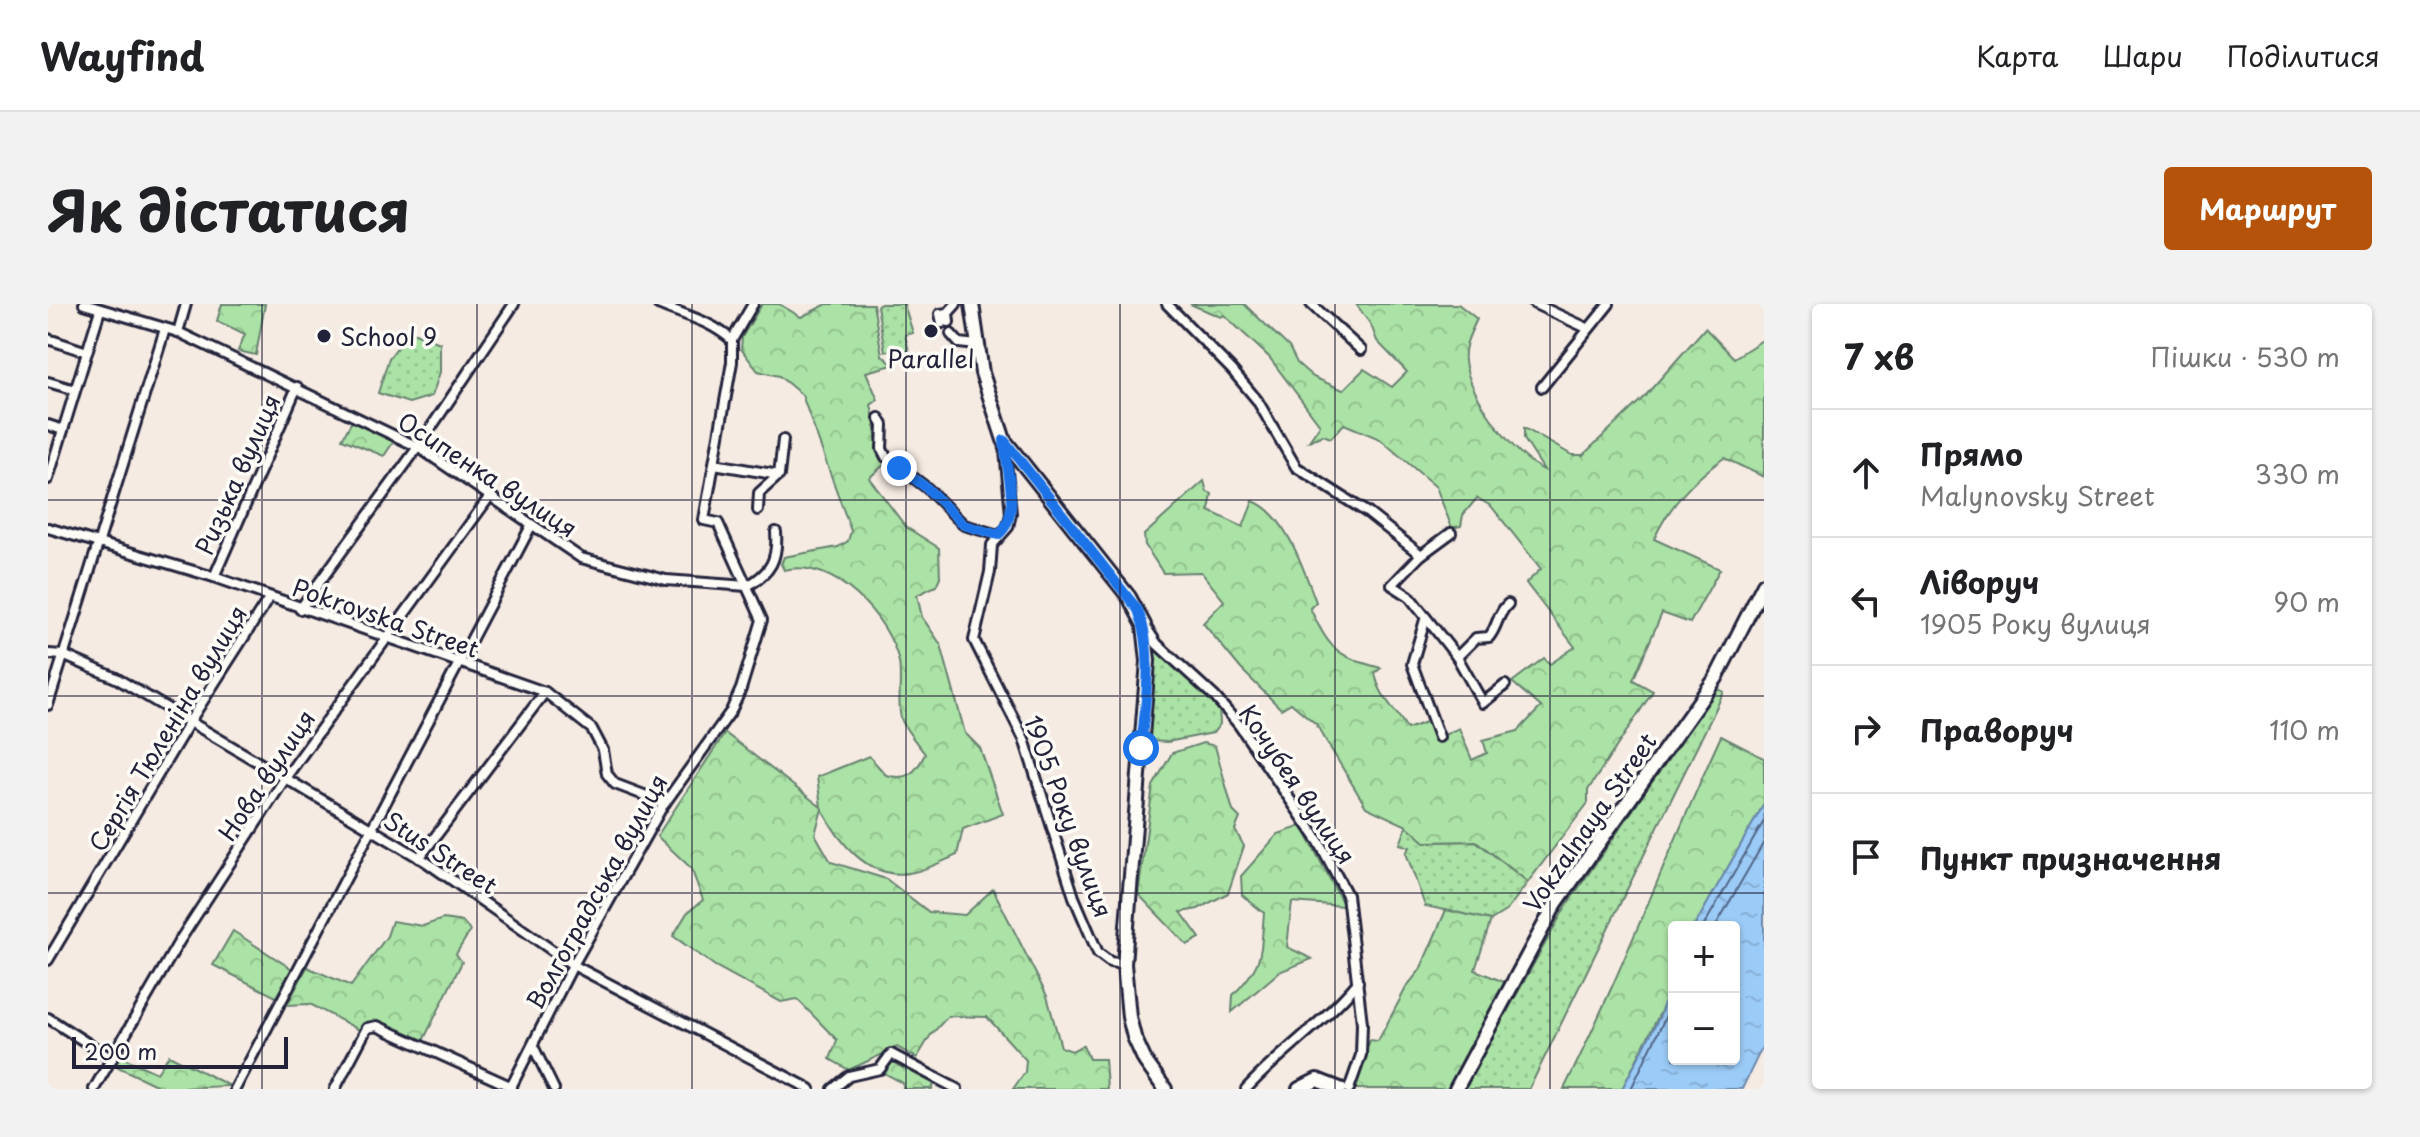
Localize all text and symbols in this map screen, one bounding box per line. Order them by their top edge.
text: Wayfind [40,27,204,84]
text: Карта [1976,34,2058,77]
text: Шари [2102,34,2183,77]
text: Поділитися [2227,34,2380,77]
text: Як дістатися [48,166,410,251]
button: Маршрут [2164,167,2372,250]
place label: School 9 [340,318,437,354]
marker: Parallel [922,322,940,340]
marker: School 9 [315,327,333,345]
text: 7 хв [1844,330,1914,382]
text: Пішки · 530 m [2151,337,2340,376]
place label: Parallel [888,340,974,376]
street label: Ризька вулиця [186,388,288,560]
street label: Осипенка вулиця [391,402,585,546]
text: Прямо [1920,431,2023,476]
route end [881,450,917,486]
icon: ahead [1844,451,1888,495]
text: 330 m [2255,454,2340,493]
text: Malynovsky Street [1920,476,2155,515]
text: Ліворуч [1920,559,2039,604]
street label: Pokrovska Street [288,568,484,666]
icon: left [1844,579,1888,623]
text: 90 m [2273,582,2340,621]
street label: Сергія Тюленіна вулиця [79,598,255,858]
text: 1905 Року вулиця [1920,604,2151,643]
street label: Кочубея вулиця [1231,697,1365,871]
street label: Нова вулиця [209,702,323,848]
icon: right [1844,707,1888,751]
text: Праворуч [1920,707,2074,752]
street label: 1905 Року вулиця [1016,710,1122,922]
text: 110 m [2269,710,2340,749]
street label: Vokzalnaya Street [1514,725,1665,919]
route start [1123,730,1159,766]
street label: Волгоградська вулиця [516,767,676,1015]
street label: Stus Street [377,802,505,902]
icon: arrive [1844,835,1888,879]
text: Пункт призначення [1920,835,2221,880]
map controls [1668,921,1740,1065]
button: + [1668,921,1740,993]
button: − [1668,993,1740,1065]
scale bar [72,1033,288,1069]
text: 200 m [84,1034,157,1067]

